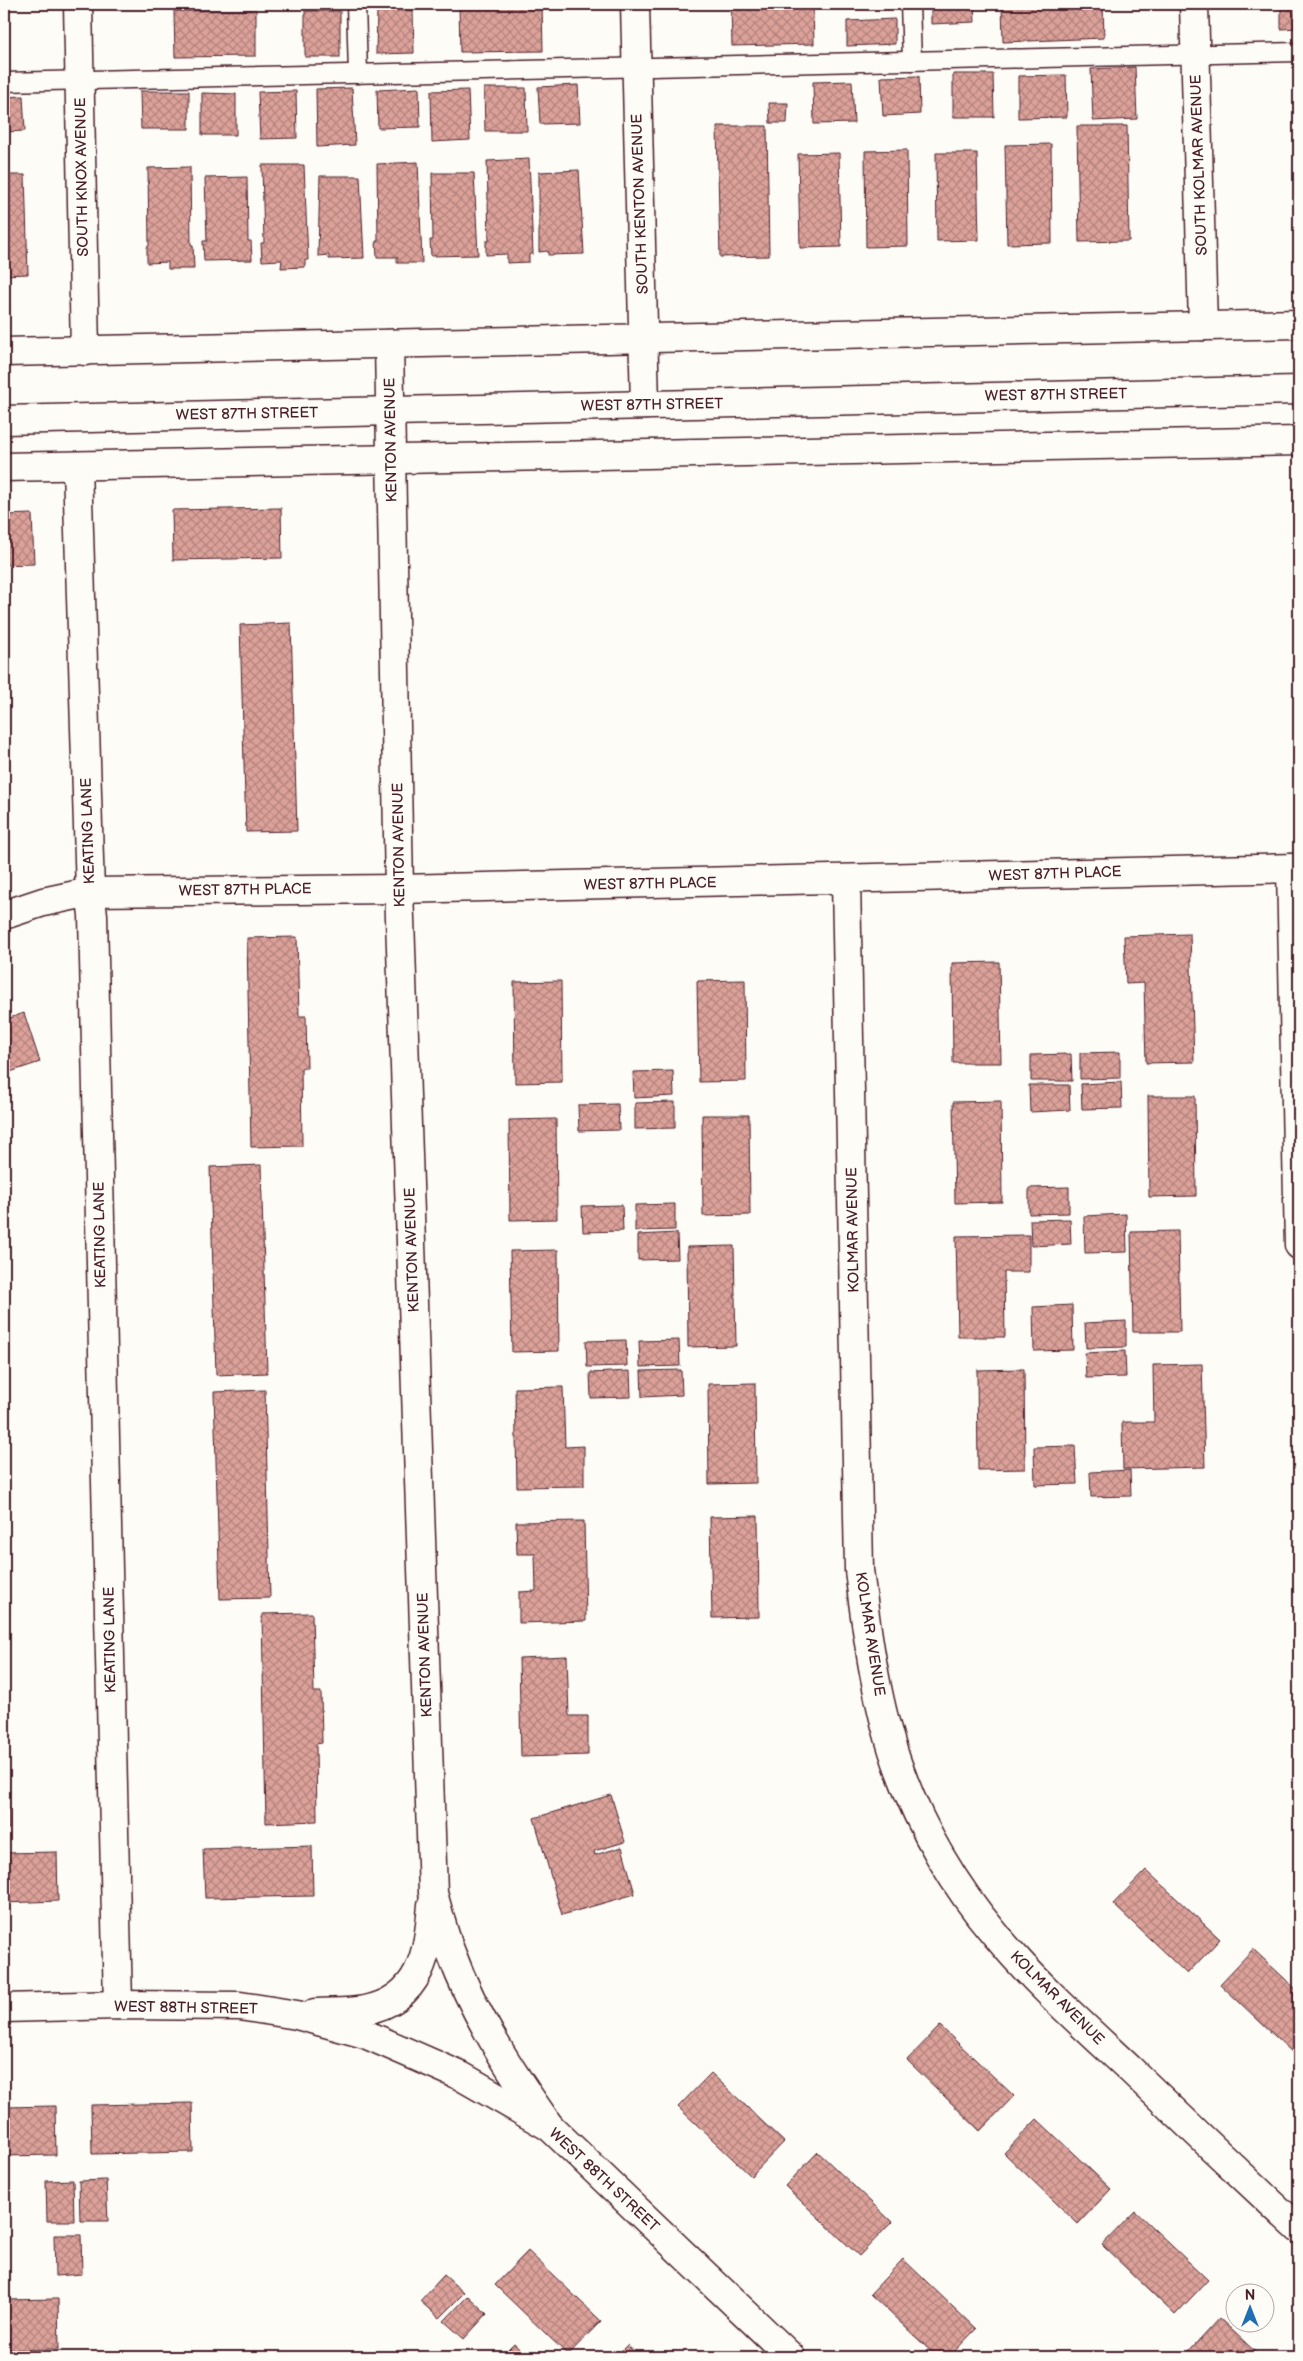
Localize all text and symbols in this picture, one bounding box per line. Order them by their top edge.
street label: SOUTH KOLMAR AVENUE [1186,74,1212,256]
street label: SOUTH KNOX AVENUE [71,97,93,257]
street label: SOUTH KENTON AVENUE [627,113,653,294]
street label: KENTON AVENUE [380,377,402,503]
street label: WEST 87TH STREET [985,384,1127,406]
street label: WEST 87TH STREET [581,394,723,416]
street label: WEST 87TH STREET [176,403,318,425]
street label: KEATING LANE [77,777,99,884]
street label: KENTON AVENUE [388,782,410,908]
street label: WEST 87TH PLACE [988,862,1122,886]
street label: WEST 87TH PLACE [583,873,717,895]
street label: WEST 87TH PLACE [178,879,312,901]
street label: KOLMAR AVENUE [842,1167,864,1293]
street label: KEATING LANE [90,1182,110,1288]
street label: KENTON AVENUE [400,1187,424,1313]
street label: KOLMAR AVENUE [851,1570,889,1698]
street label: KEATING LANE [100,1587,120,1693]
street label: KENTON AVENUE [413,1592,437,1718]
street label: KOLMAR AVENUE [1006,1947,1108,2049]
street label: WEST 88TH STREET [114,1997,258,2019]
street label: WEST 88TH STREET [545,2124,663,2236]
north arrow [1226,2284,1276,2334]
text: N [1245,2287,1255,2304]

